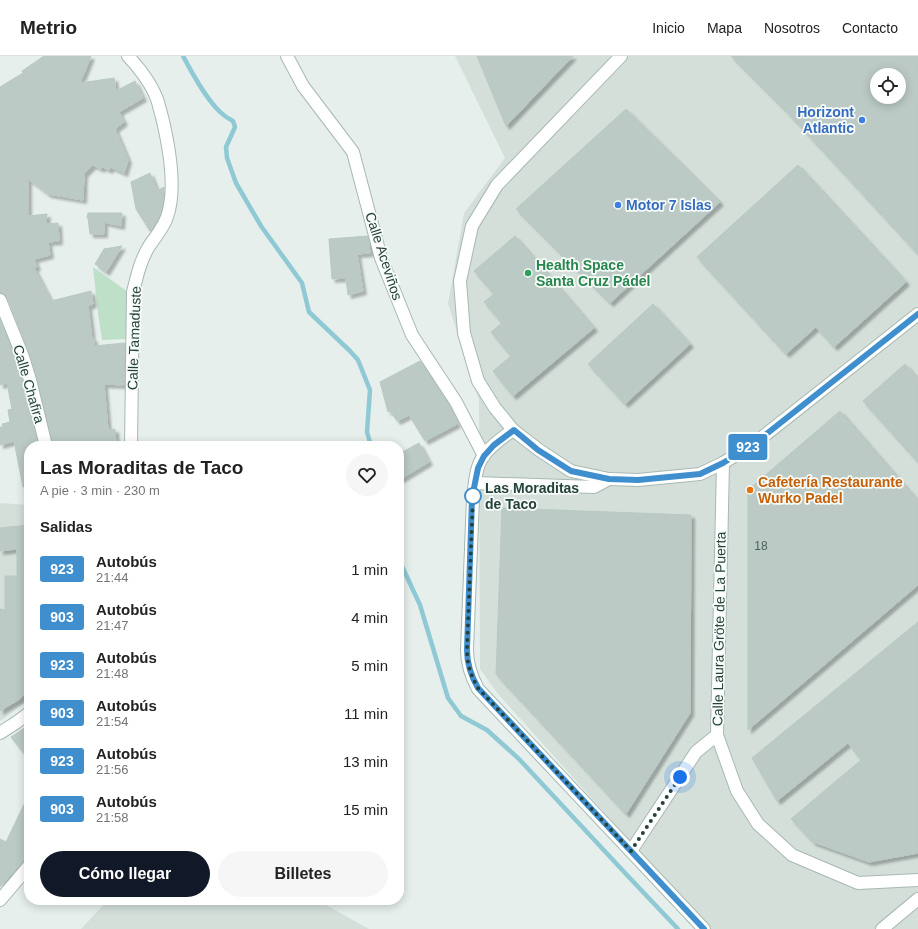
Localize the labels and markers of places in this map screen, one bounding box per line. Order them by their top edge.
place label: Horizont Atlantic [797,104,854,136]
marker: Horizont Atlantic [857,115,867,125]
place label: Motor 7 Islas [626,197,712,213]
marker: Motor 7 Islas [613,200,623,210]
place label: Health Space Santa Cruz Pádel [536,257,650,289]
marker: Health Space Santa Cruz Pádel [523,268,533,278]
place label: Cafetería Restaurante Wurko Padel [758,474,903,506]
place label: Las Moraditas de Taco [485,480,579,512]
marker: Cafetería Restaurante Wurko Padel [745,485,755,495]
marker: Las Moraditas de Taco [464,487,482,505]

